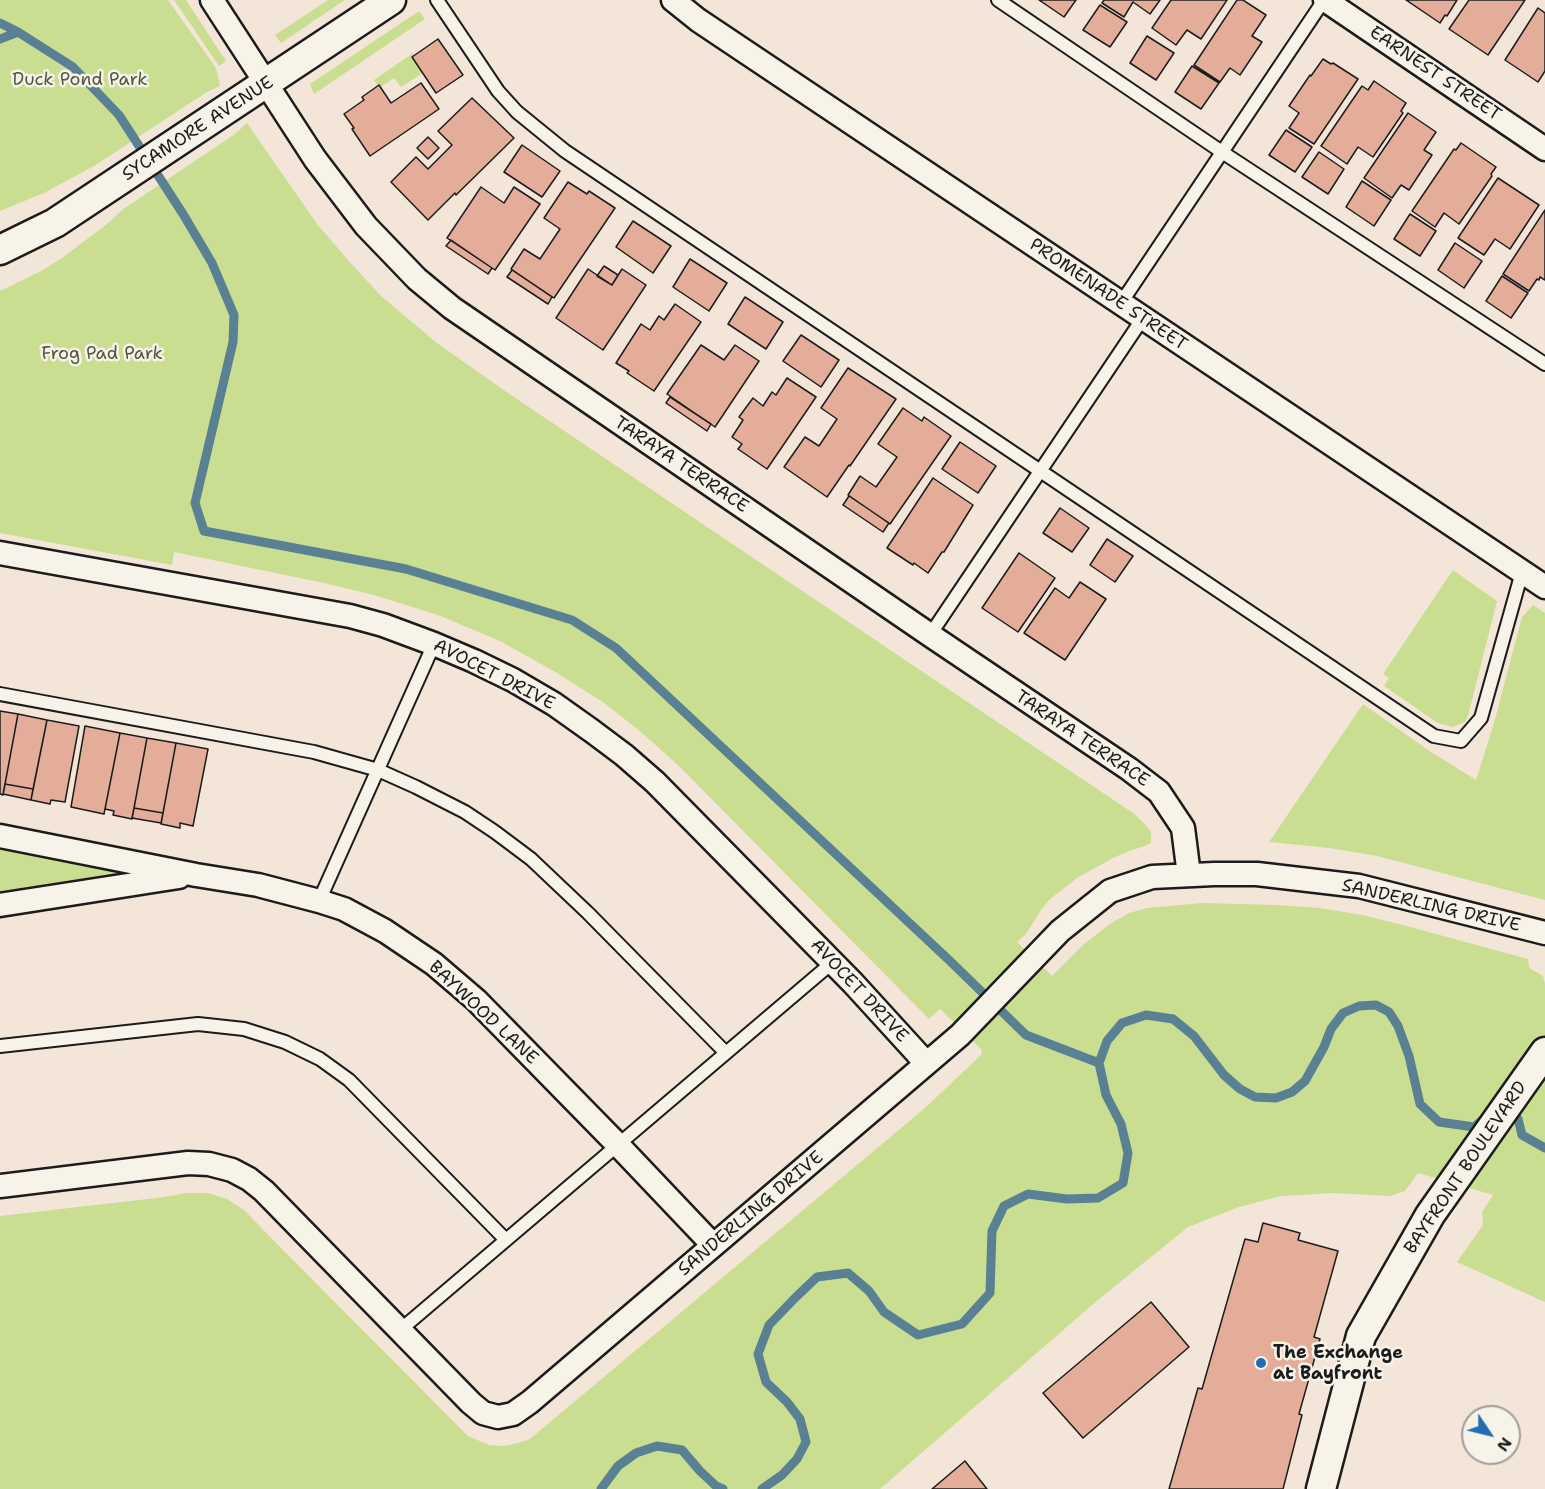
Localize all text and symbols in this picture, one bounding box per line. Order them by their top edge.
street label: EARNEST STREET [1365,22,1505,126]
park label: Duck Pond Park [12,69,148,91]
street label: SYCAMORE AVENUE [118,72,278,186]
street label: PROMENADE STREET [1025,234,1191,356]
park label: Frog Pad Park [41,343,163,365]
street label: TARAYA TERRACE [610,412,752,518]
street label: AVOCET DRIVE [430,635,558,715]
street label: TARAYA TERRACE [1011,686,1153,792]
street label: SANDERLING DRIVE [1340,875,1522,937]
street label: AVOCET DRIVE [806,935,912,1047]
street label: BAYWOOD LANE [424,957,542,1069]
street label: BAYFRONT BOULEVARD [1400,1078,1532,1258]
street label: SANDERLING DRIVE [674,1147,828,1281]
place label: The Exchange at Bayfront [1273,1342,1403,1384]
marker: The Exchange at Bayfront [1254,1356,1268,1370]
north arrow [1461,1405,1521,1465]
text: N [1492,1433,1517,1456]

